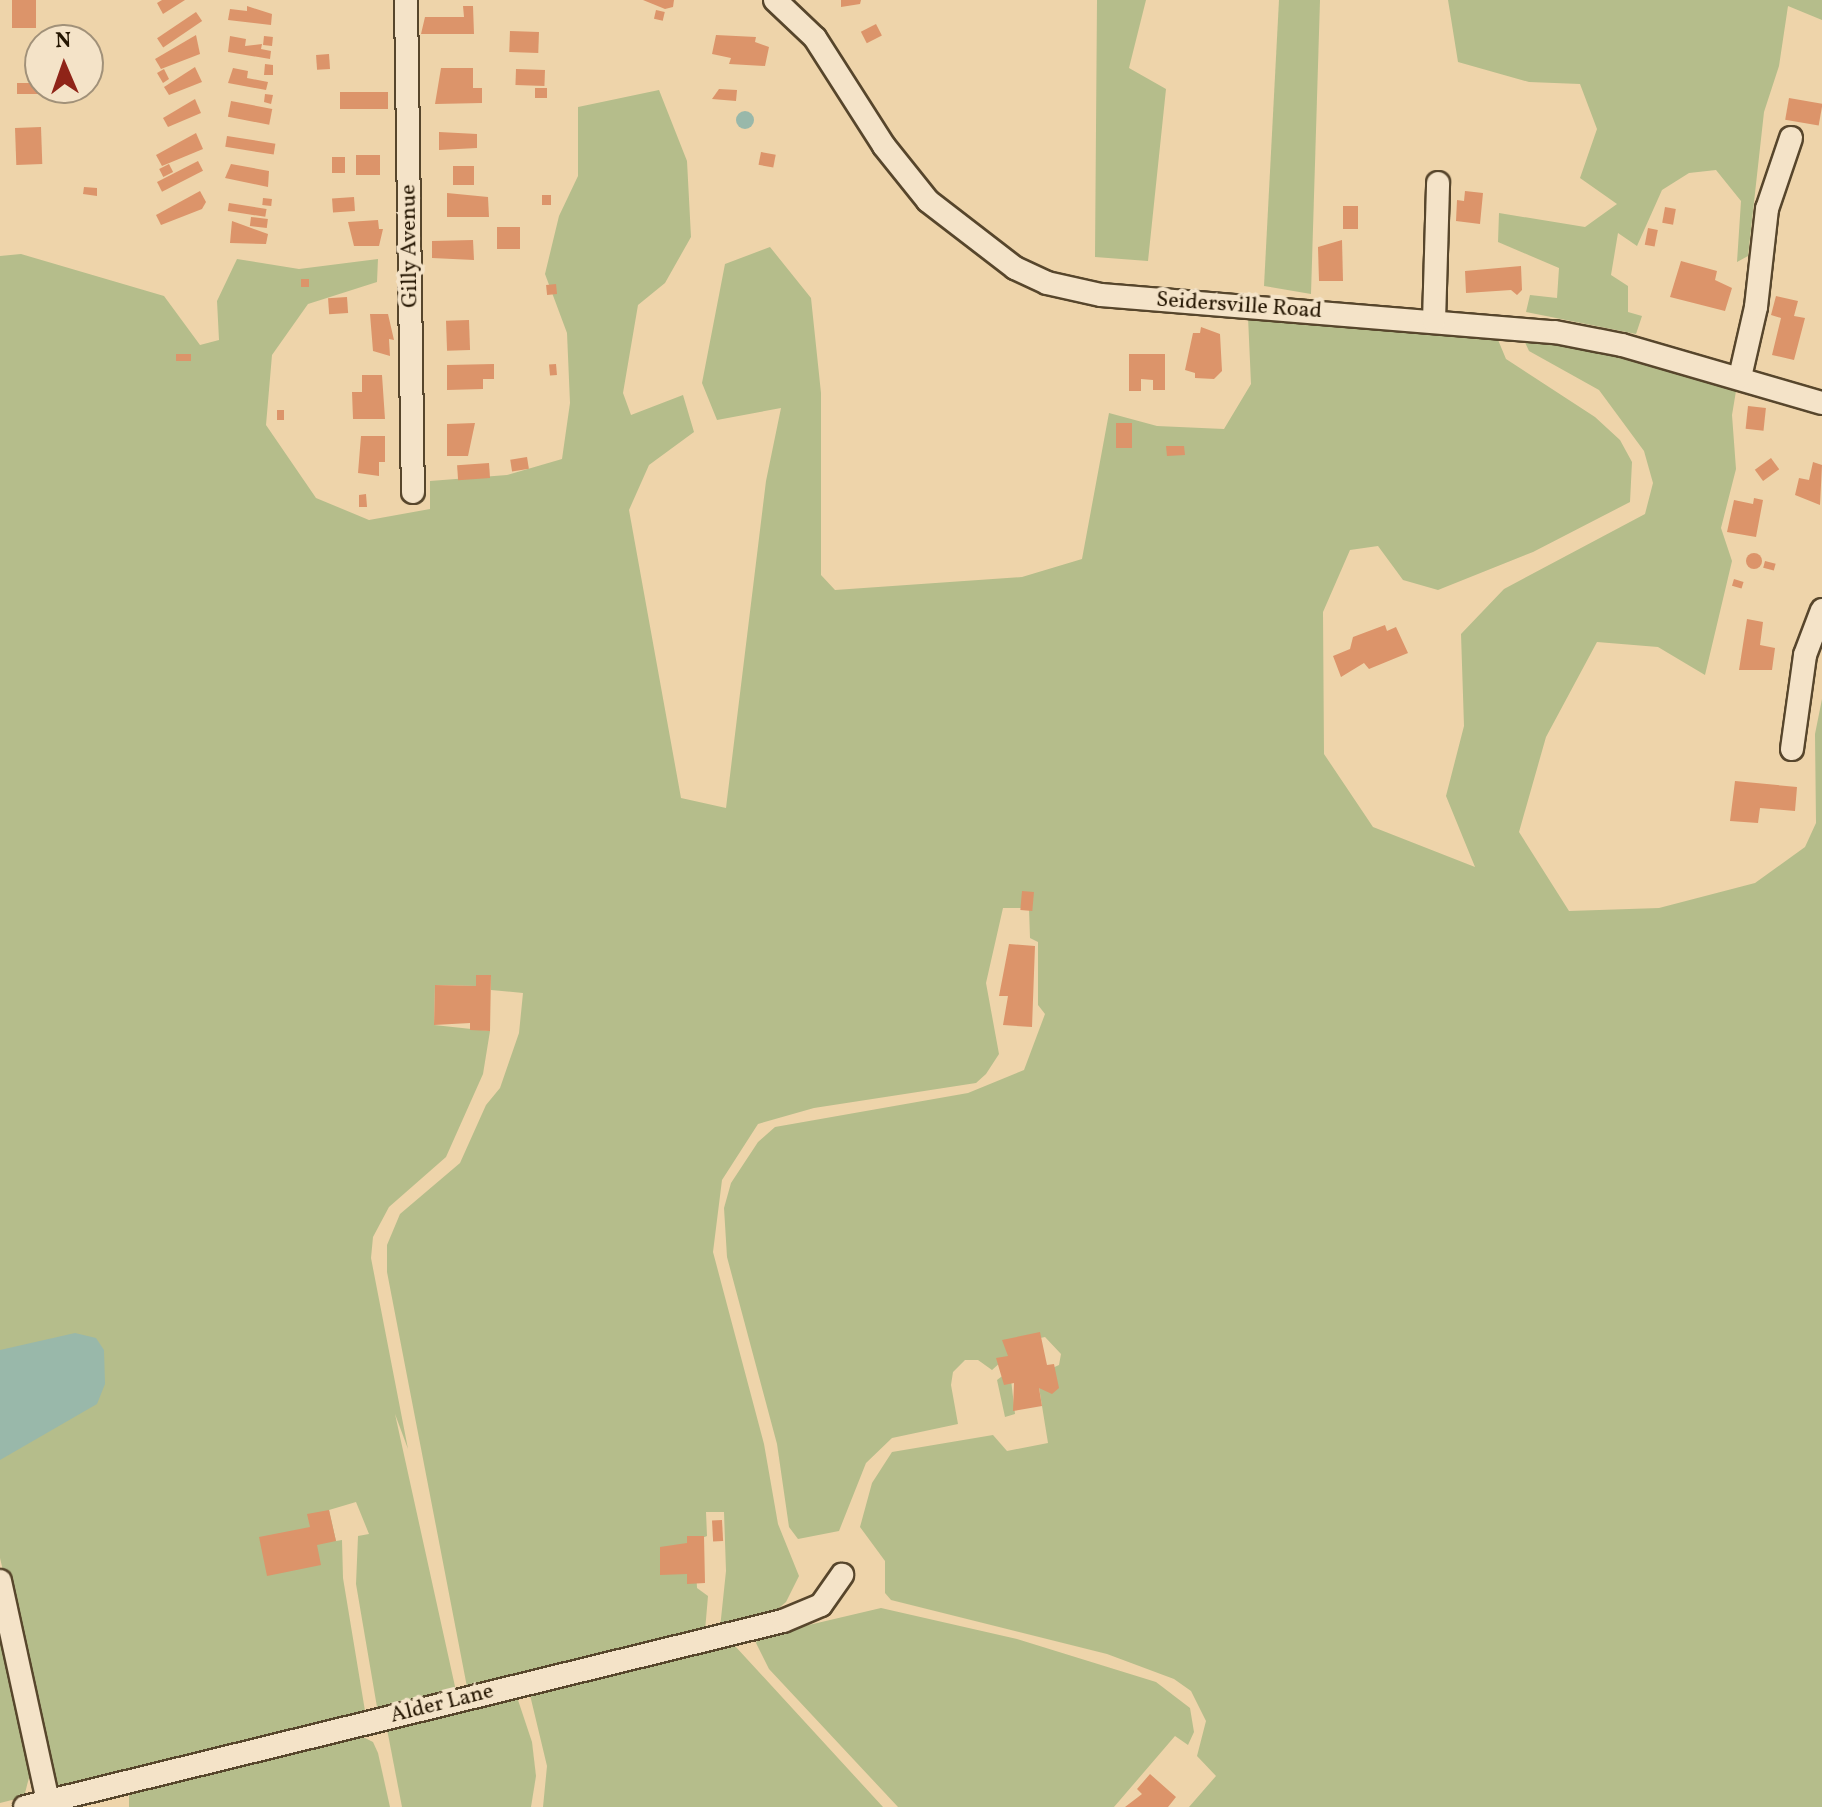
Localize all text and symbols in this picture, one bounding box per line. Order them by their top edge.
north arrow [24,24,104,104]
text: N [55,26,72,57]
street label: Gilly Avenue [396,184,424,308]
street label: Seidersville Road [1155,287,1323,325]
street label: Alder Lane [388,1678,496,1730]

